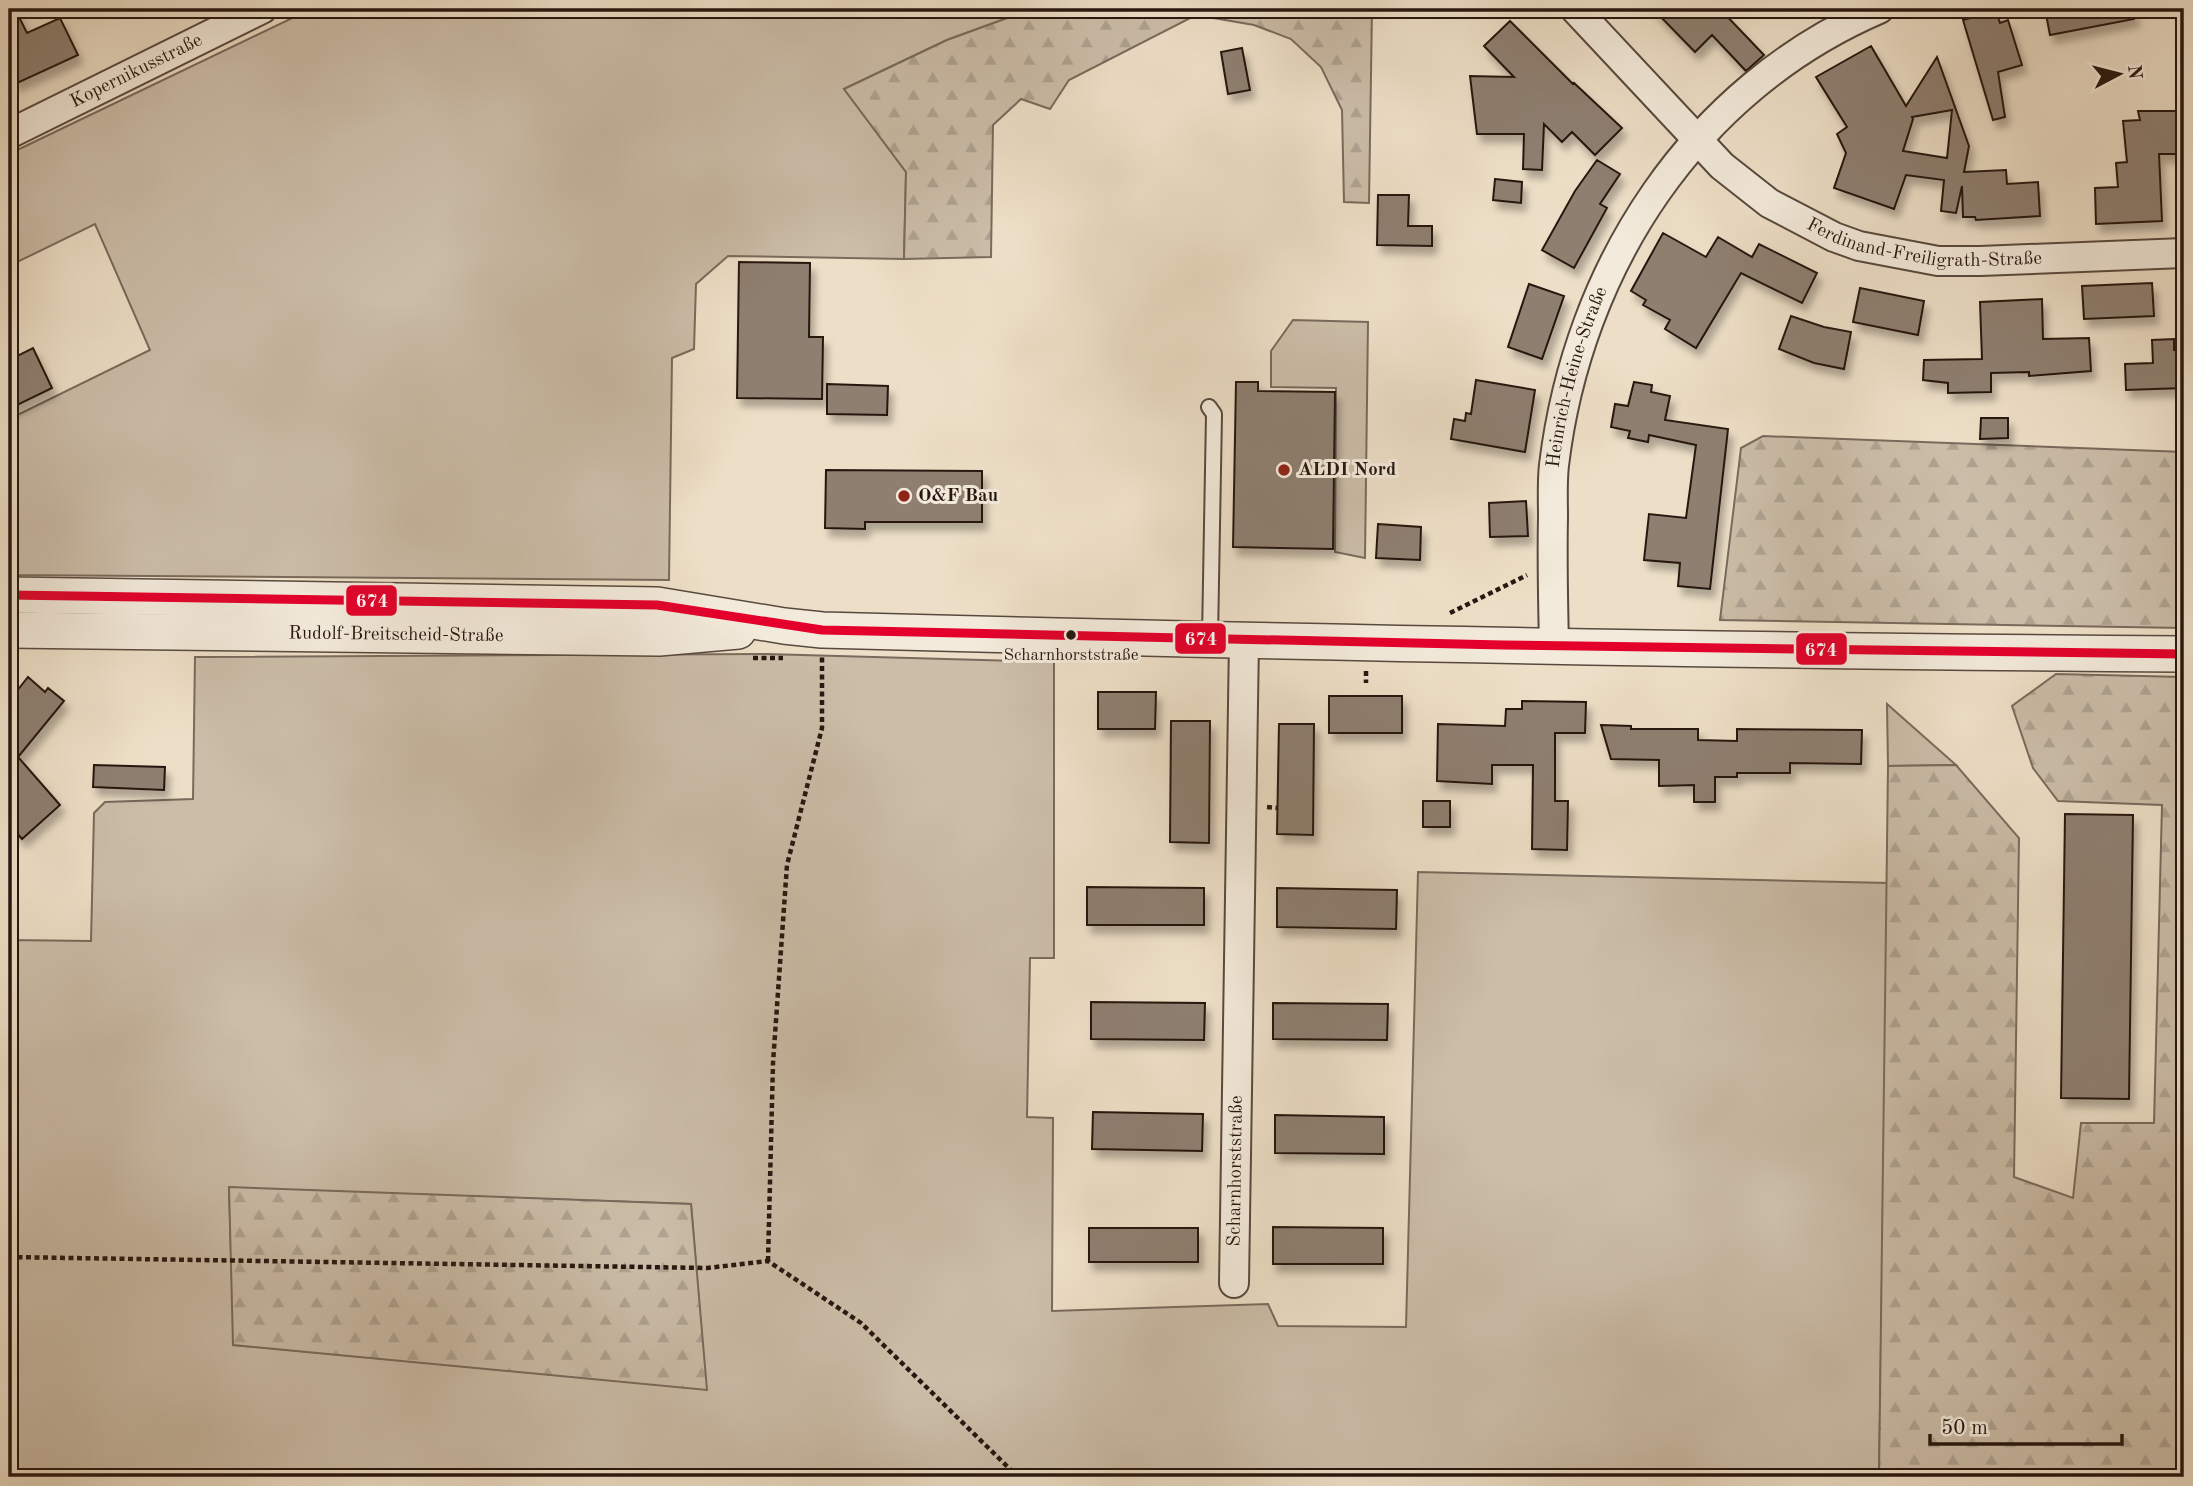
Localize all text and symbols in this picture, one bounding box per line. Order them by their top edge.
street label: Kopernikusstraße [67,31,205,112]
north arrow [2084,38,2154,108]
text: N [2123,64,2144,81]
street label: Ferdinand-Freiligrath-Straße [1803,215,2042,271]
street label: Heinrich-Heine-Straße [1544,284,1611,469]
place label: ALDI Nord [1298,461,1396,480]
marker: ALDI Nord [1276,462,1292,478]
place label: O&F Bau [918,487,998,506]
marker: O&F Bau [896,488,912,504]
line badge: 674 [345,584,398,617]
text: 674 [355,593,389,612]
line badge: 674 [1174,622,1227,655]
street label: Rudolf-Breitscheid-Straße [288,624,504,646]
marker: Scharnhorststraße [1064,628,1078,642]
text: 674 [1184,631,1218,650]
line badge: 674 [1795,632,1848,666]
text: 674 [1804,642,1838,661]
place label: Scharnhorststraße [1003,647,1139,664]
street label: Scharnhorststraße [1225,1095,1246,1247]
scale bar [1930,1402,2123,1446]
text: 50 m [1941,1418,1988,1439]

